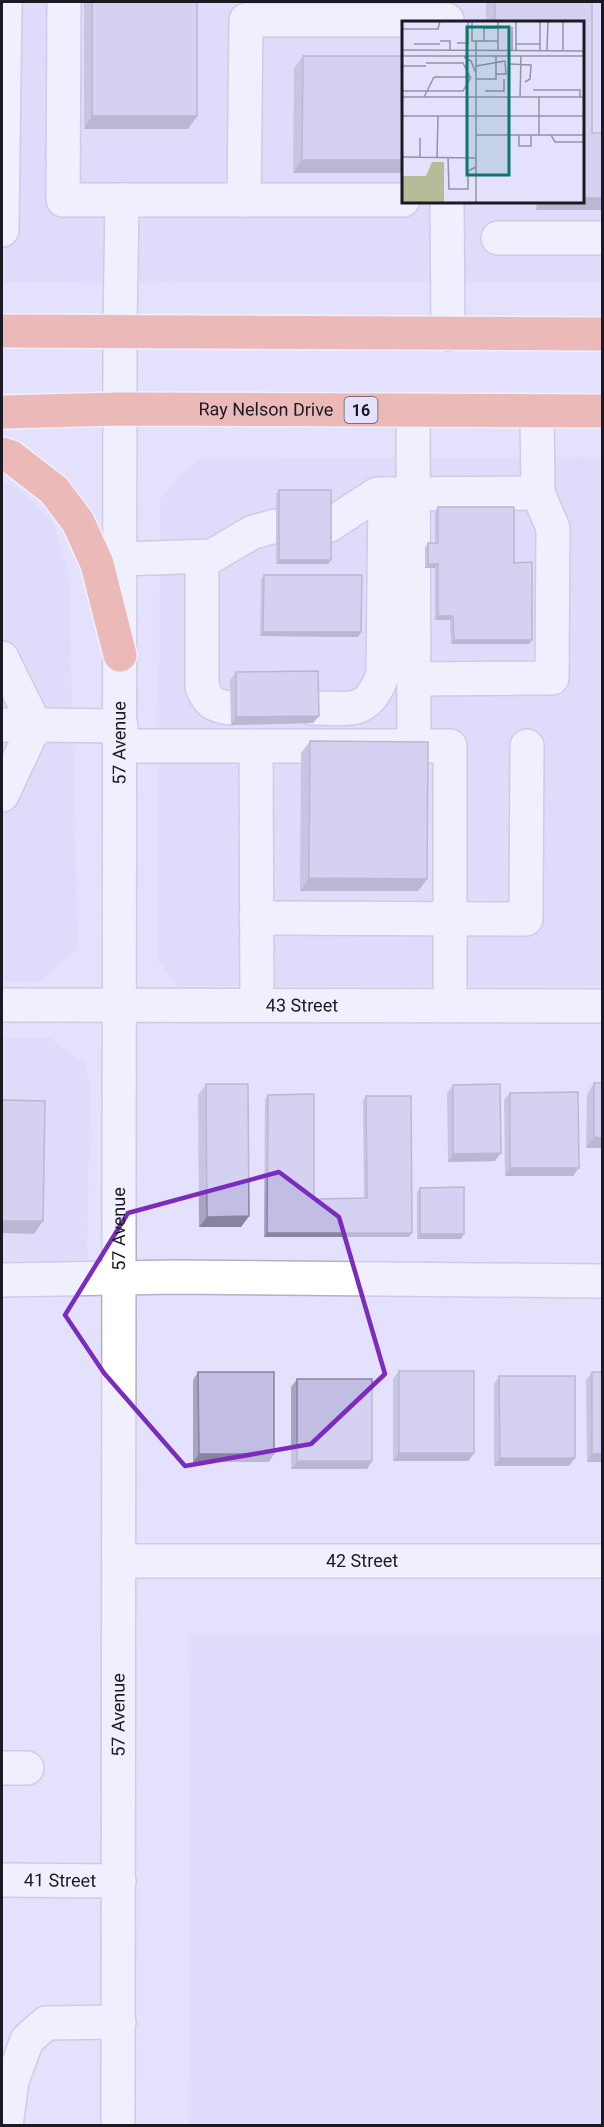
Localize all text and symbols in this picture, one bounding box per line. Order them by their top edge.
inset map [402,21,583,202]
road number: 16 [344,397,378,423]
street label: Ray Nelson Drive [198,398,334,420]
street label: 57 Avenue [108,701,130,785]
street label: 43 Street [266,994,338,1016]
street label: 57 Avenue [108,1187,129,1271]
street label: 42 Street [326,1550,398,1571]
street label: 57 Avenue [107,1673,129,1757]
street label: 41 Street [24,1869,96,1891]

